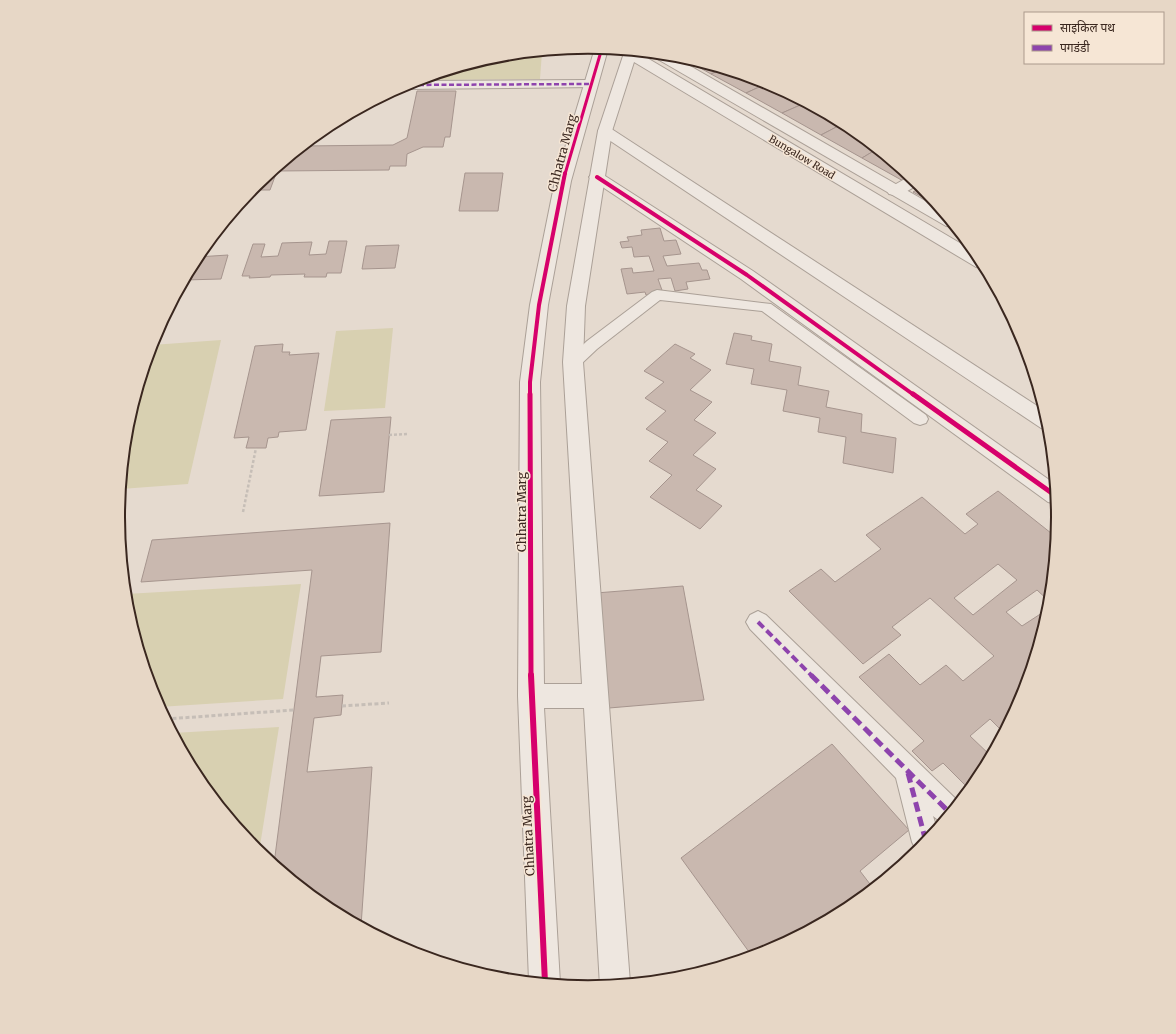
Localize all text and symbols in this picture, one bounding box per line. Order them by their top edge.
legend [1024,12,1164,64]
text: साइकिल पथ [1060,20,1115,35]
text: पगडंडी [1060,40,1090,55]
street label: Chhatra Marg [544,112,580,194]
street label: Bungalow Road [767,132,837,182]
street label: Chhatra Marg [514,471,529,552]
street label: Chhatra Marg [518,795,538,876]

